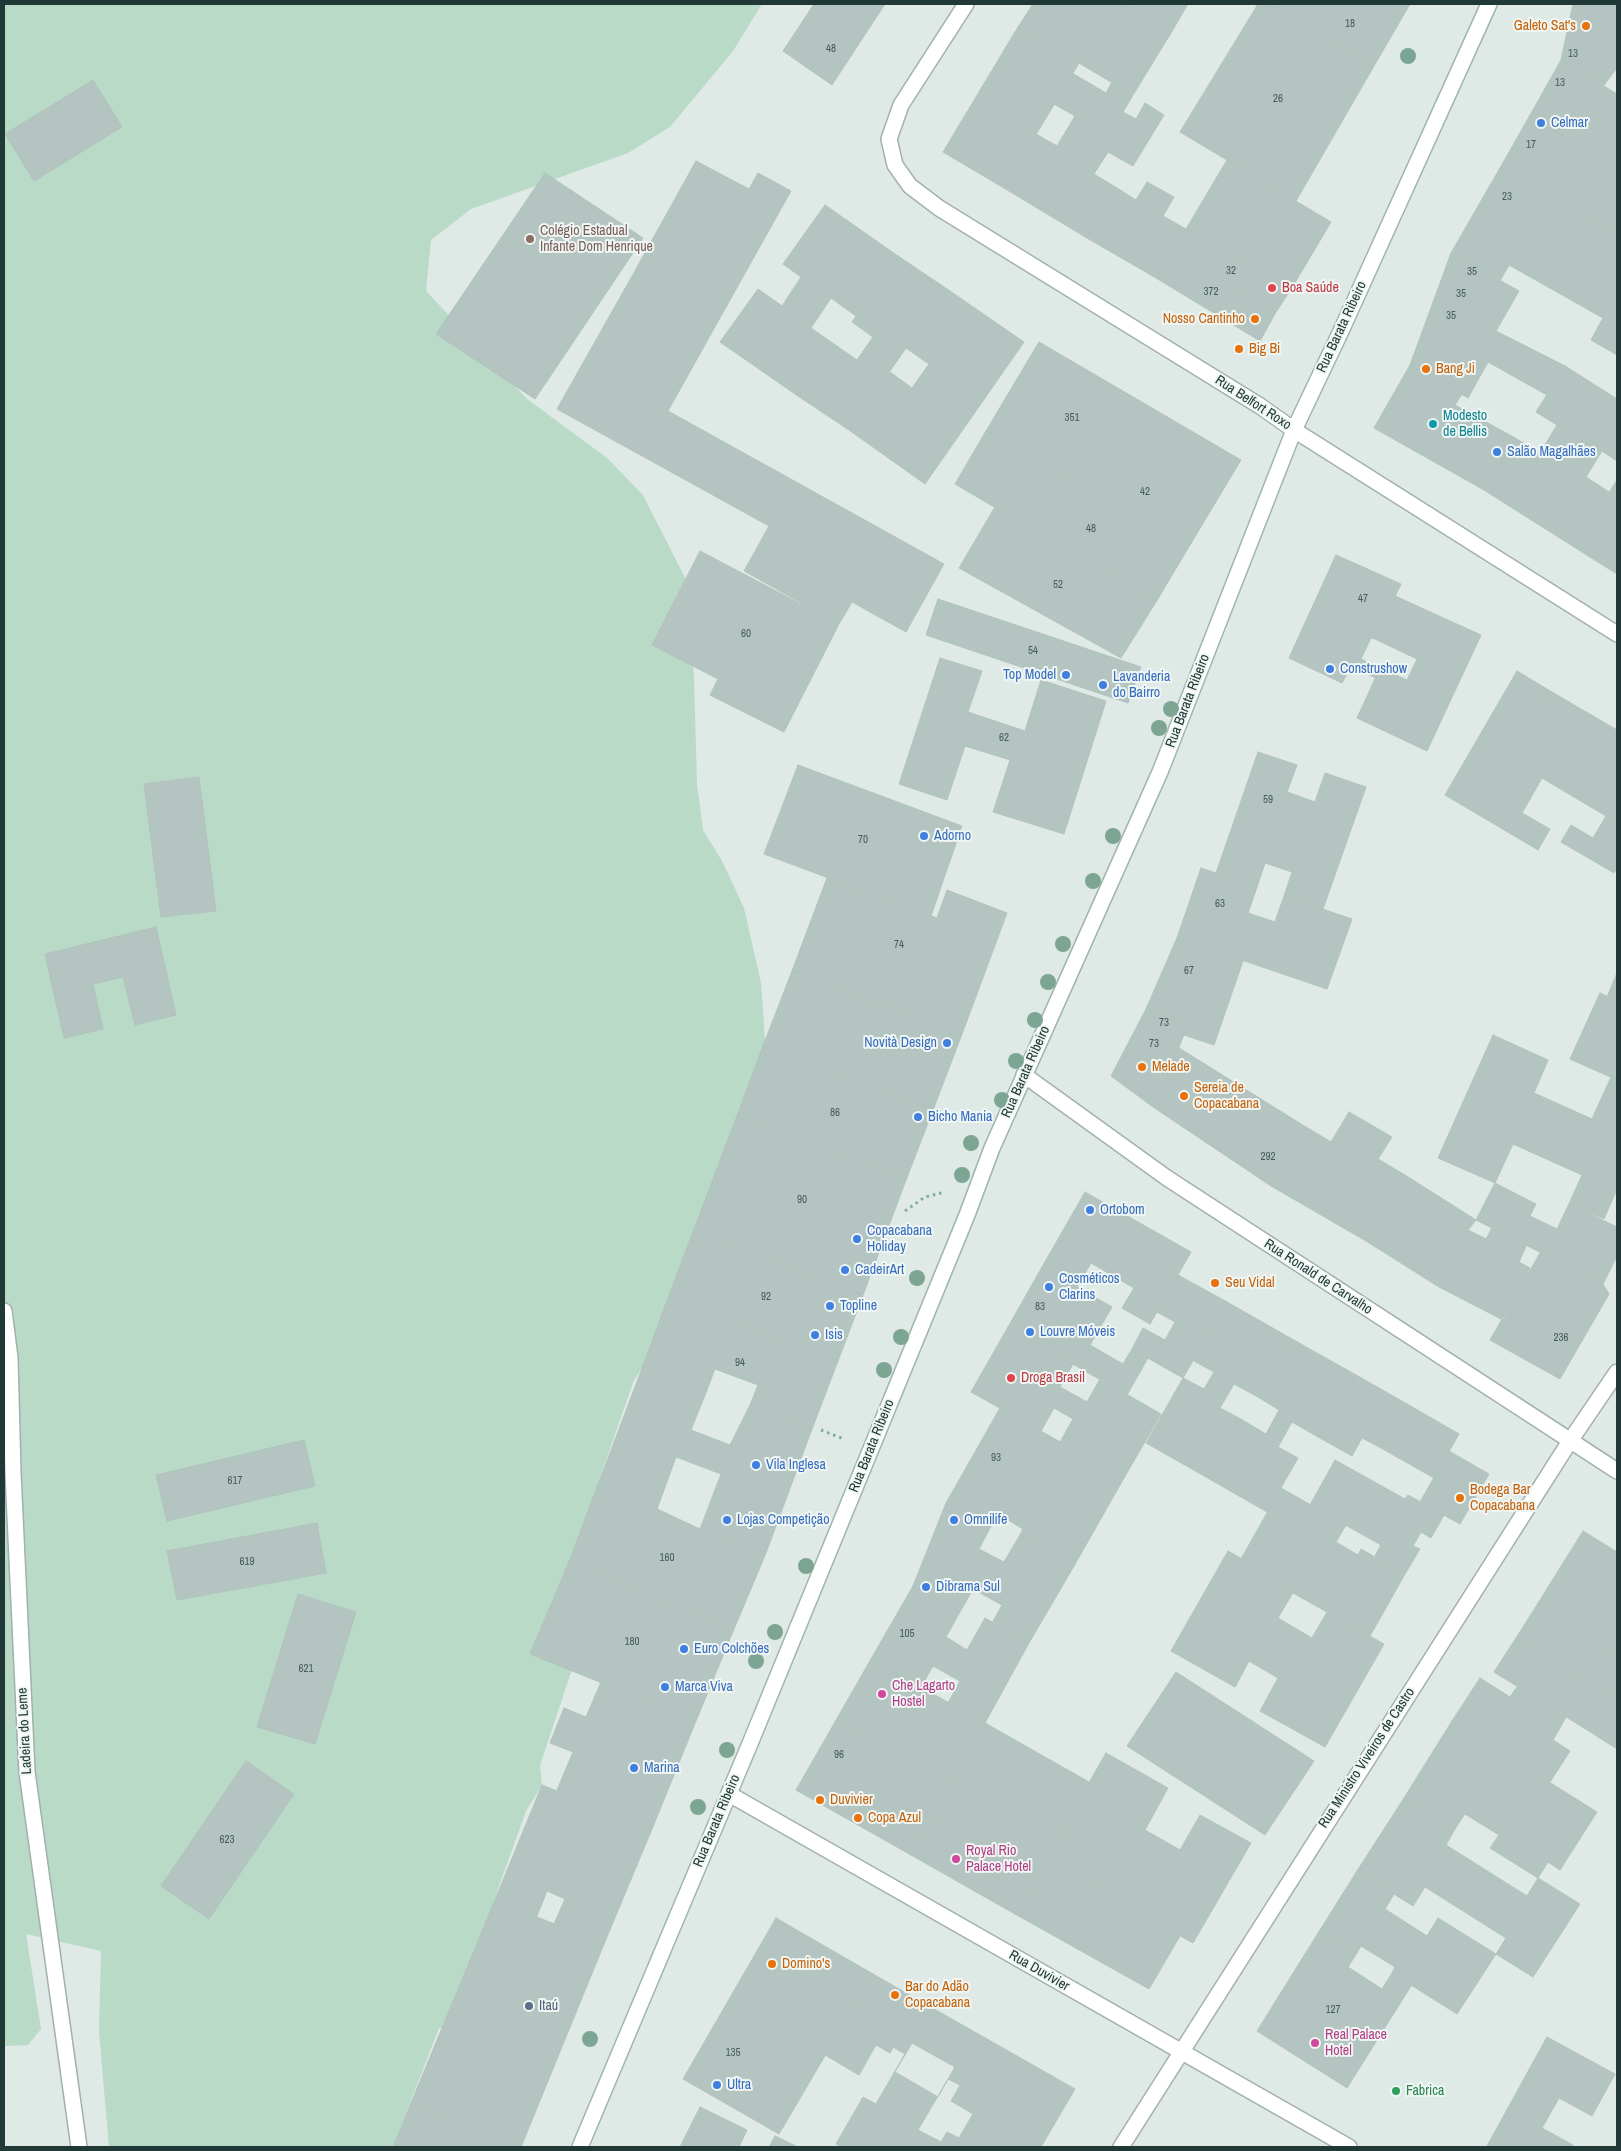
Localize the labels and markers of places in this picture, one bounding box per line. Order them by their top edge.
place label: Galeto Sat's [1514,18,1576,34]
marker: Galeto Sat's [1580,20,1592,32]
place label: Celmar [1551,115,1588,131]
marker: Celmar [1535,117,1547,129]
place label: Colégio Estadual Infante Dom Henrique [540,223,653,256]
marker: Colégio Estadual Infante Dom Henrique [524,233,536,245]
place label: Boa Saúde [1282,280,1339,296]
marker: Boa Saúde [1266,282,1278,294]
place label: Nosso Cantinho [1163,311,1245,327]
marker: Nosso Cantinho [1249,313,1261,325]
place label: Big Bi [1249,341,1280,357]
marker: Big Bi [1233,343,1245,355]
place label: Bang Ji [1436,361,1475,377]
marker: Bang Ji [1420,363,1432,375]
place label: Modesto de Bellis [1443,408,1487,441]
marker: Modesto de Bellis [1427,418,1439,430]
place label: Salão Magalhães [1507,444,1596,460]
marker: Salão Magalhães [1491,446,1503,458]
place label: Construshow [1340,661,1407,677]
marker: Construshow [1324,663,1336,675]
place label: Top Model [1003,667,1056,683]
marker: Top Model [1060,669,1072,681]
place label: Lavanderia do Bairro [1113,669,1170,702]
marker: Lavanderia do Bairro [1097,679,1109,691]
place label: Adorno [934,828,971,844]
marker: Adorno [918,830,930,842]
place label: Novità Design [864,1035,937,1051]
marker: Novità Design [941,1037,953,1049]
place label: Melade [1152,1059,1190,1075]
marker: Melade [1136,1061,1148,1073]
place label: Sereia de Copacabana [1194,1080,1259,1112]
marker: Sereia de Copacabana [1178,1090,1190,1102]
place label: Bicho Mania [928,1109,992,1125]
marker: Bicho Mania [912,1111,924,1123]
place label: Ortobom [1100,1202,1145,1218]
marker: Ortobom [1084,1204,1096,1216]
place label: Copacabana Holiday [867,1223,932,1256]
marker: Copacabana Holiday [851,1233,863,1245]
place label: CadeirArt [855,1262,904,1278]
marker: CadeirArt [839,1264,851,1276]
place label: Cosméticos Clarins [1059,1271,1120,1304]
place label: Seu Vidal [1225,1275,1275,1291]
marker: Seu Vidal [1209,1277,1221,1289]
marker: Cosméticos Clarins [1043,1281,1055,1293]
place label: Topline [840,1298,877,1314]
marker: Topline [824,1300,836,1312]
place label: Louvre Móveis [1040,1324,1115,1340]
marker: Louvre Móveis [1024,1326,1036,1338]
place label: Isis [825,1327,843,1343]
marker: Isis [809,1329,821,1341]
place label: Droga Brasil [1021,1370,1085,1386]
marker: Droga Brasil [1005,1372,1017,1384]
place label: Vila Inglesa [766,1457,826,1473]
marker: Vila Inglesa [750,1459,762,1471]
place label: Bodega Bar Copacabana [1470,1482,1535,1514]
marker: Bodega Bar Copacabana [1454,1492,1466,1504]
place label: Lojas Competição [737,1512,830,1528]
place label: Omnilife [964,1512,1007,1528]
marker: Lojas Competição [721,1514,733,1526]
marker: Omnilife [948,1514,960,1526]
place label: Dibrama Sul [936,1579,1000,1595]
marker: Dibrama Sul [920,1581,932,1593]
place label: Euro Colchões [694,1641,769,1657]
marker: Euro Colchões [678,1643,690,1655]
place label: Che Lagarto Hostel [892,1678,955,1710]
place label: Marca Viva [675,1679,733,1695]
marker: Marca Viva [659,1681,671,1693]
marker: Che Lagarto Hostel [876,1688,888,1700]
place label: Marina [644,1760,680,1776]
marker: Marina [628,1762,640,1774]
place label: Duvivier [830,1792,873,1808]
marker: Duvivier [814,1794,826,1806]
place label: Copa Azul [868,1810,921,1826]
marker: Copa Azul [852,1812,864,1824]
place label: Royal Rio Palace Hotel [966,1843,1031,1875]
marker: Royal Rio Palace Hotel [950,1853,962,1865]
place label: Domino's [782,1956,830,1972]
marker: Domino's [766,1958,778,1970]
place label: Bar do Adão Copacabana [905,1979,970,2011]
marker: Bar do Adão Copacabana [889,1989,901,2001]
place label: Itaú [539,1998,558,2014]
marker: Itaú [523,2000,535,2012]
place label: Real Palace Hotel [1325,2027,1387,2060]
marker: Real Palace Hotel [1309,2037,1321,2049]
place label: Ultra [727,2077,751,2093]
marker: Ultra [711,2079,723,2091]
place label: Fabrica [1406,2083,1444,2099]
marker: Fabrica [1390,2085,1402,2097]

